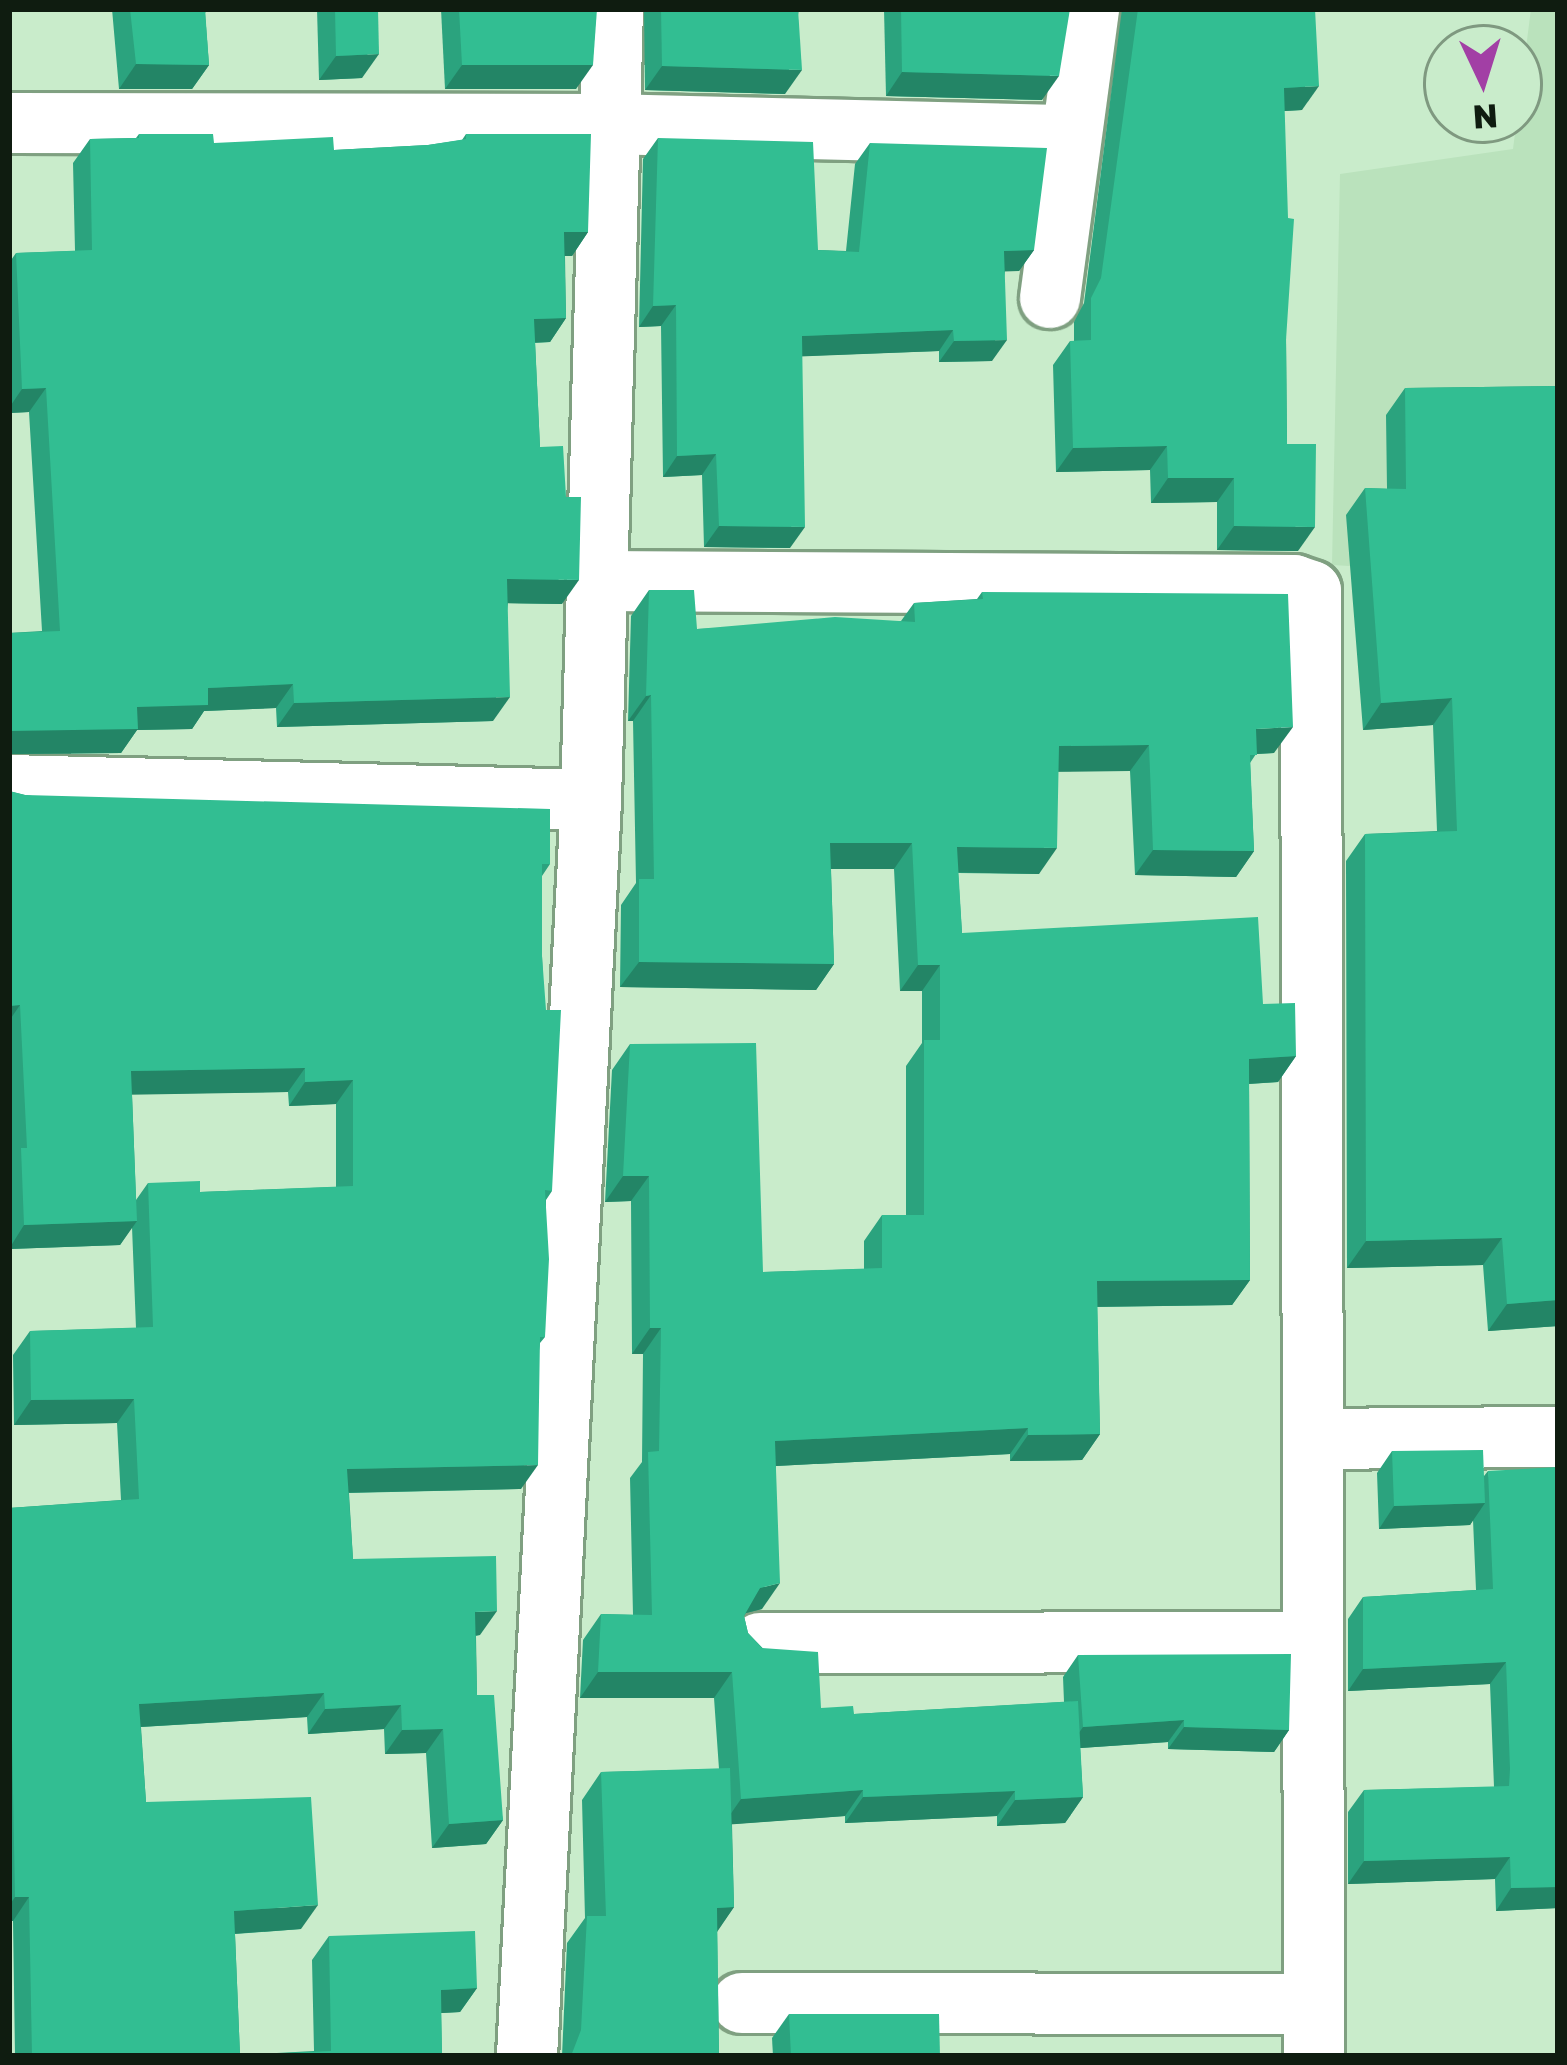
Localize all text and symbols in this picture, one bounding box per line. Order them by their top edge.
north arrow [1423,24,1543,144]
text: N [1471,97,1499,138]

